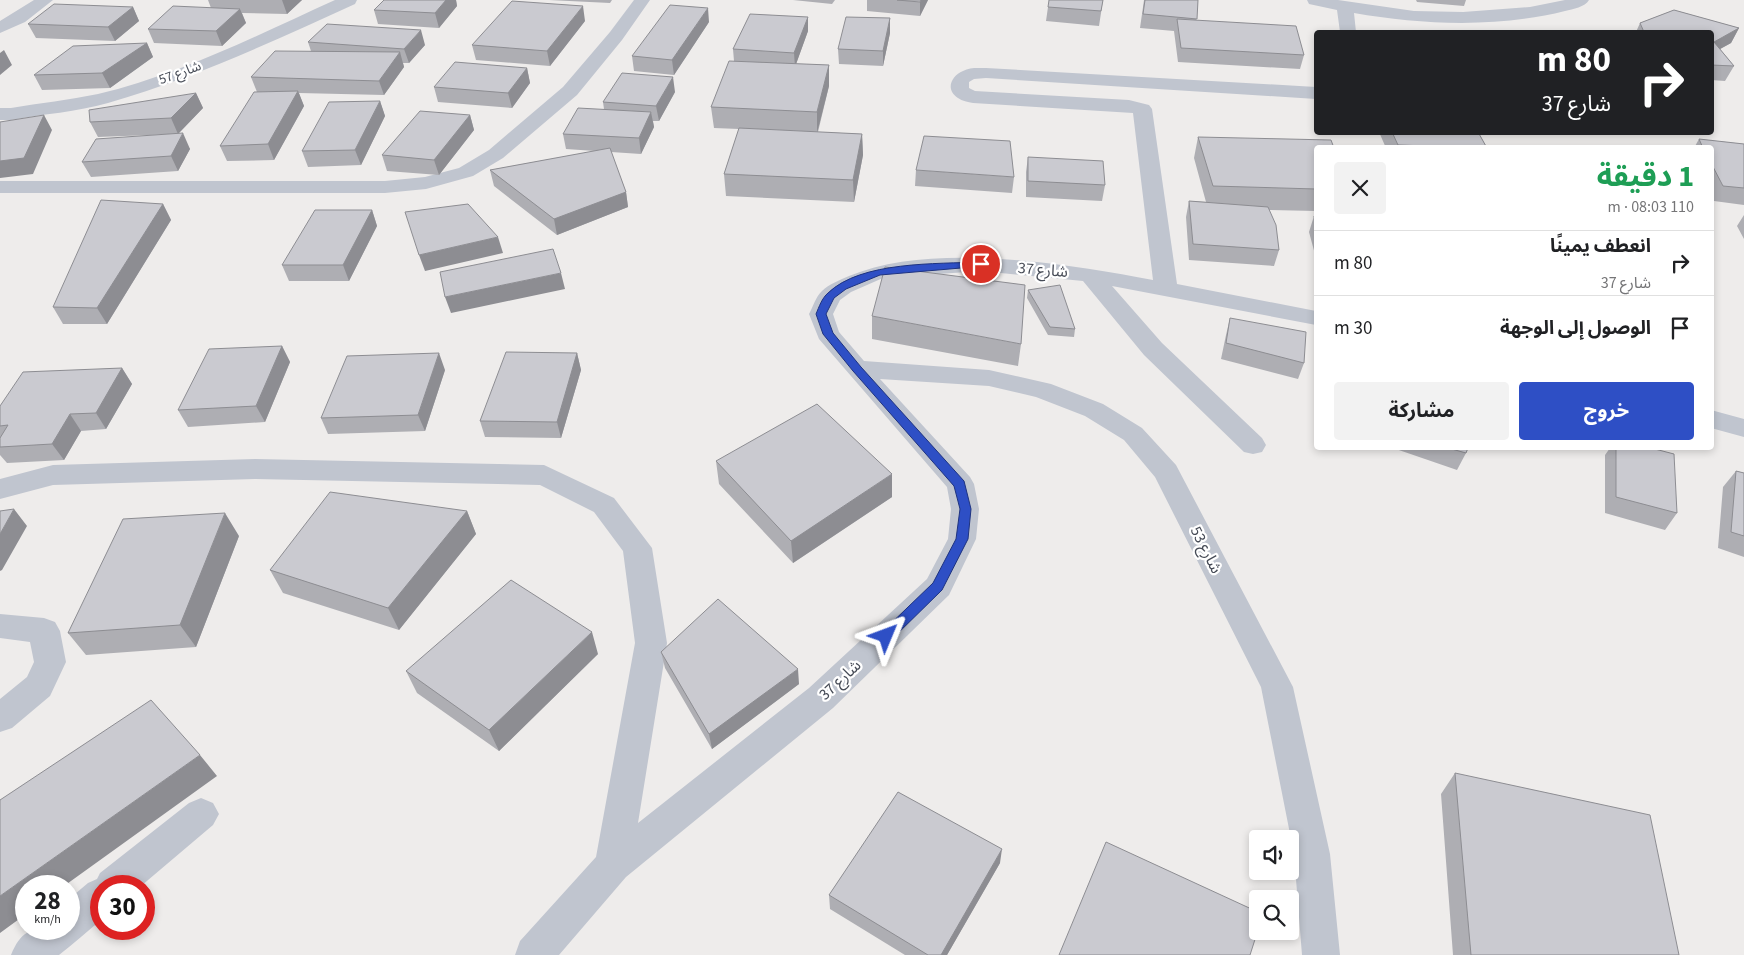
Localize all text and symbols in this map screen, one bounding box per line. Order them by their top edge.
text: 80 m [1537,35,1611,85]
icon: right [1629,50,1694,115]
street label: شارع 57 [156,56,204,90]
text: شارع 37 [1542,88,1611,120]
text: 1 دقيقة [1597,155,1694,198]
button: close [1334,162,1386,214]
text: 110 m · 08:03 [1607,196,1694,218]
text: انعطف يمينًا [1550,233,1651,260]
pin [960,243,1002,285]
icon: right [1666,249,1694,277]
icon: arrive [967,250,995,278]
text: 80 m [1334,250,1372,277]
street label: شارع 37 [1017,257,1069,284]
text: شارع 37 [1601,272,1651,294]
icon: arrive [1666,314,1694,342]
text: 30 m [1334,315,1372,342]
text: الوصول إلى الوجهة [1500,315,1651,342]
button: مشاركة [1334,382,1509,440]
button: خروج [1519,382,1694,440]
street label: شارع 53 [1184,523,1227,578]
position arrow [859,609,911,661]
street label: شارع 37 [814,655,867,706]
map controls [1249,830,1299,940]
button: sound [1249,830,1299,880]
speed limit sign: 30 [90,875,155,940]
text: 28 [34,883,61,919]
button: search [1249,890,1299,940]
text: km/h [34,911,61,928]

